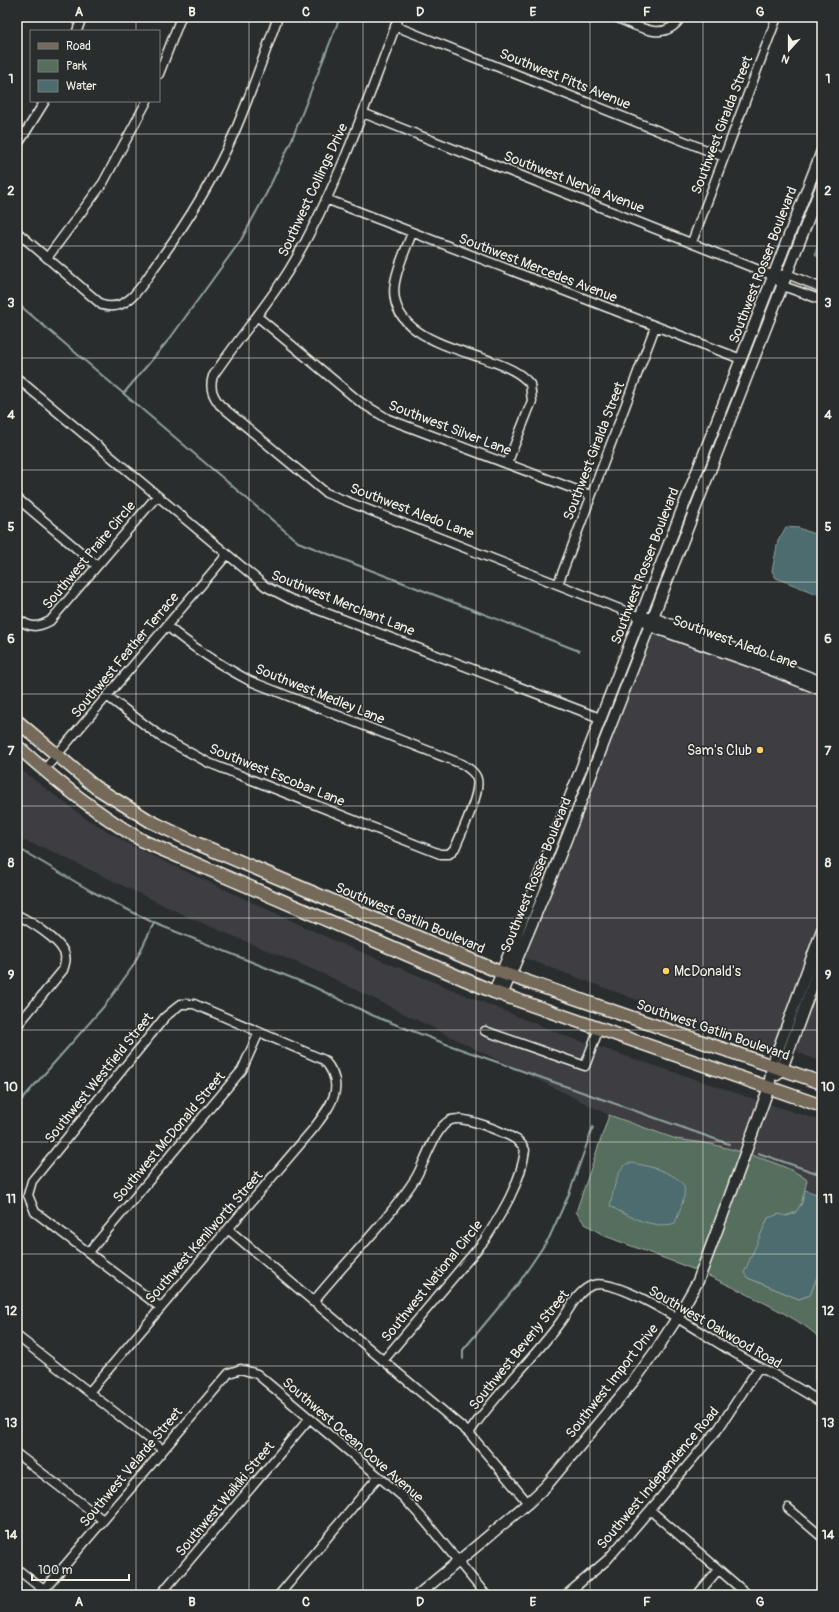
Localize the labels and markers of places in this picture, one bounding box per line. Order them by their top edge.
place label: Sam's Club [687,742,752,759]
marker: Sam's Club [755,745,765,755]
place label: McDonald's [674,963,742,980]
marker: McDonald's [661,966,671,976]

